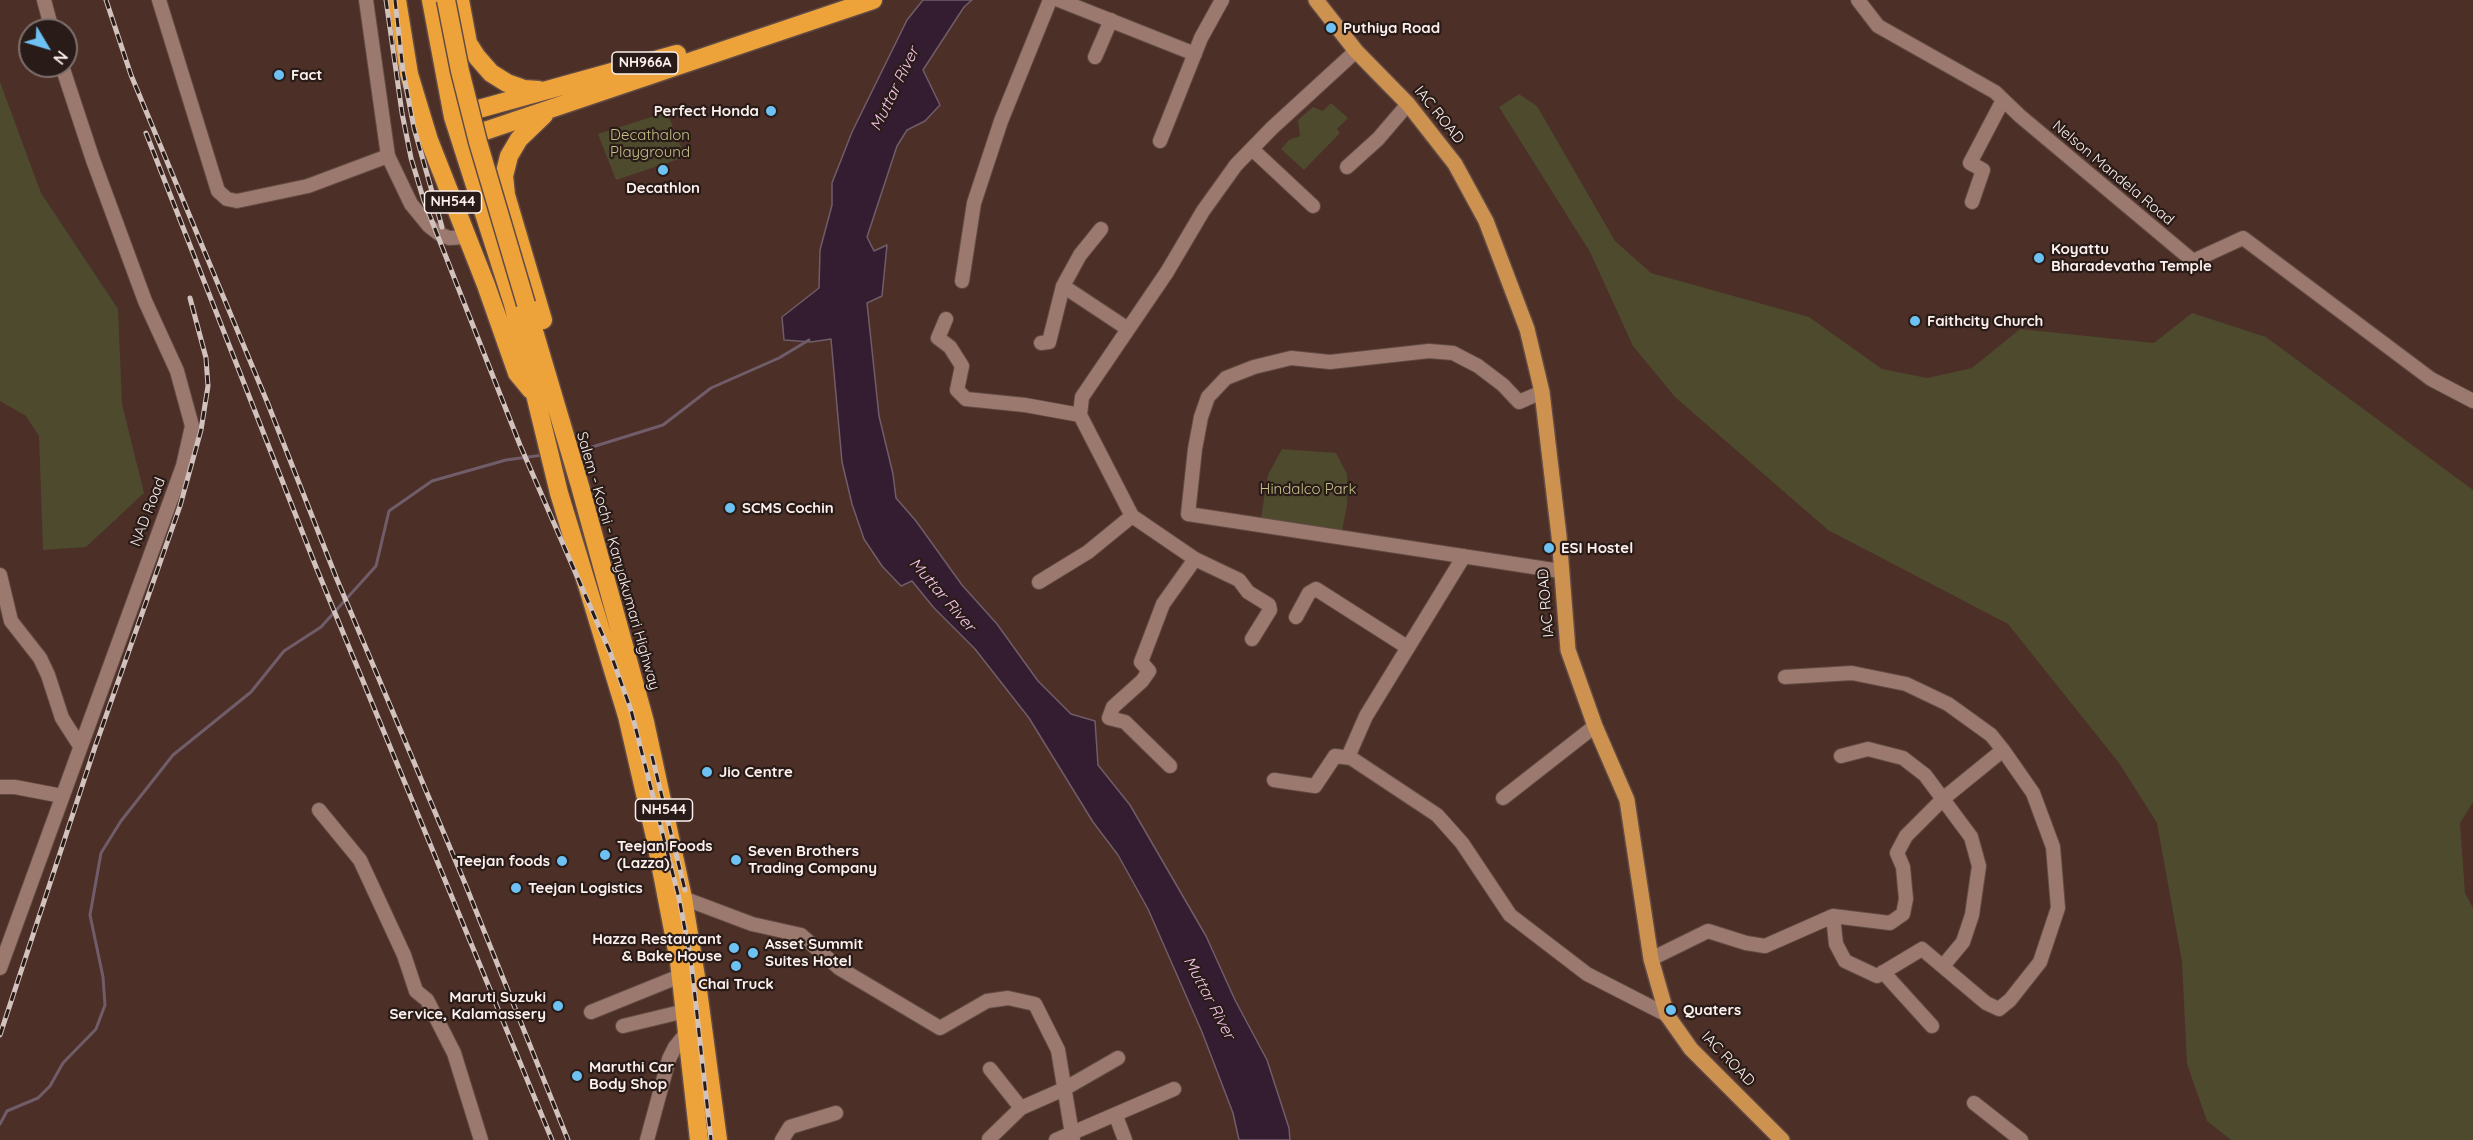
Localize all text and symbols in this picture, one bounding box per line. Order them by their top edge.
north arrow [18,18,78,78]
place label: Puthiya Road [1343,19,1440,37]
marker: Puthiya Road [1324,21,1338,35]
water label: Muttar River [866,44,924,134]
text: N [49,47,72,69]
road number: NH966A [612,52,678,74]
place label: Fact [291,66,322,84]
marker: Fact [272,68,286,82]
street label: IAC ROAD [1410,82,1468,148]
place label: Perfect Honda [654,102,759,120]
marker: Perfect Honda [764,104,778,118]
street label: Nelson Mandela Road [2049,117,2177,229]
park label: Decathalon Playground [610,126,690,161]
marker: Decathlon [656,163,670,177]
place label: Decathlon [626,179,700,197]
road number: NH544 [424,191,482,213]
place label: Koyattu Bharadevatha Temple [2051,240,2212,275]
marker: Koyattu Bharadevatha Temple [2032,251,2046,265]
place label: Faithcity Church [1927,312,2043,330]
marker: Faithcity Church [1908,314,1922,328]
street label: Salem - Kochi - Kanyakumari Highway [572,430,664,692]
street label: NAD Road [127,475,169,549]
park label: Hindalco Park [1260,480,1356,498]
place label: SCMS Cochin [742,499,834,517]
marker: SCMS Cochin [723,501,737,515]
place label: ESI Hostel [1561,539,1633,557]
marker: ESI Hostel [1542,541,1556,555]
water label: Muttar River [905,554,979,636]
street label: IAC ROAD [1534,568,1558,638]
place label: Jio Centre [719,763,793,781]
marker: Jio Centre [700,765,714,779]
road number: NH544 [636,799,692,821]
place label: Teejan Foods (Lazza) [617,837,713,872]
place label: Seven Brothers Trading Company [748,842,877,877]
marker: Teejan Foods (Lazza) [598,848,612,862]
place label: Teejan foods [457,852,550,870]
marker: Seven Brothers Trading Company [729,853,743,867]
marker: Teejan foods [555,854,569,868]
place label: Teejan Logistics [528,879,643,897]
marker: Teejan Logistics [509,881,523,895]
place label: Hazza Restaurant & Bake House [592,930,722,965]
place label: Asset Summit Suites Hotel [765,935,863,970]
marker: Hazza Restaurant & Bake House [727,941,741,955]
marker: Asset Summit Suites Hotel [746,946,760,960]
water label: Muttar River [1179,953,1239,1043]
marker: Chai Truck [729,959,743,973]
place label: Chai Truck [698,975,774,993]
place label: Maruti Suzuki Service, Kalamassery [389,988,546,1023]
marker: Maruti Suzuki Service, Kalamassery [551,999,565,1013]
place label: Quaters [1683,1001,1741,1019]
marker: Quaters [1664,1003,1678,1017]
street label: IAC ROAD [1698,1028,1758,1090]
place label: Maruthi Car Body Shop [589,1058,674,1093]
marker: Maruthi Car Body Shop [570,1069,584,1083]

